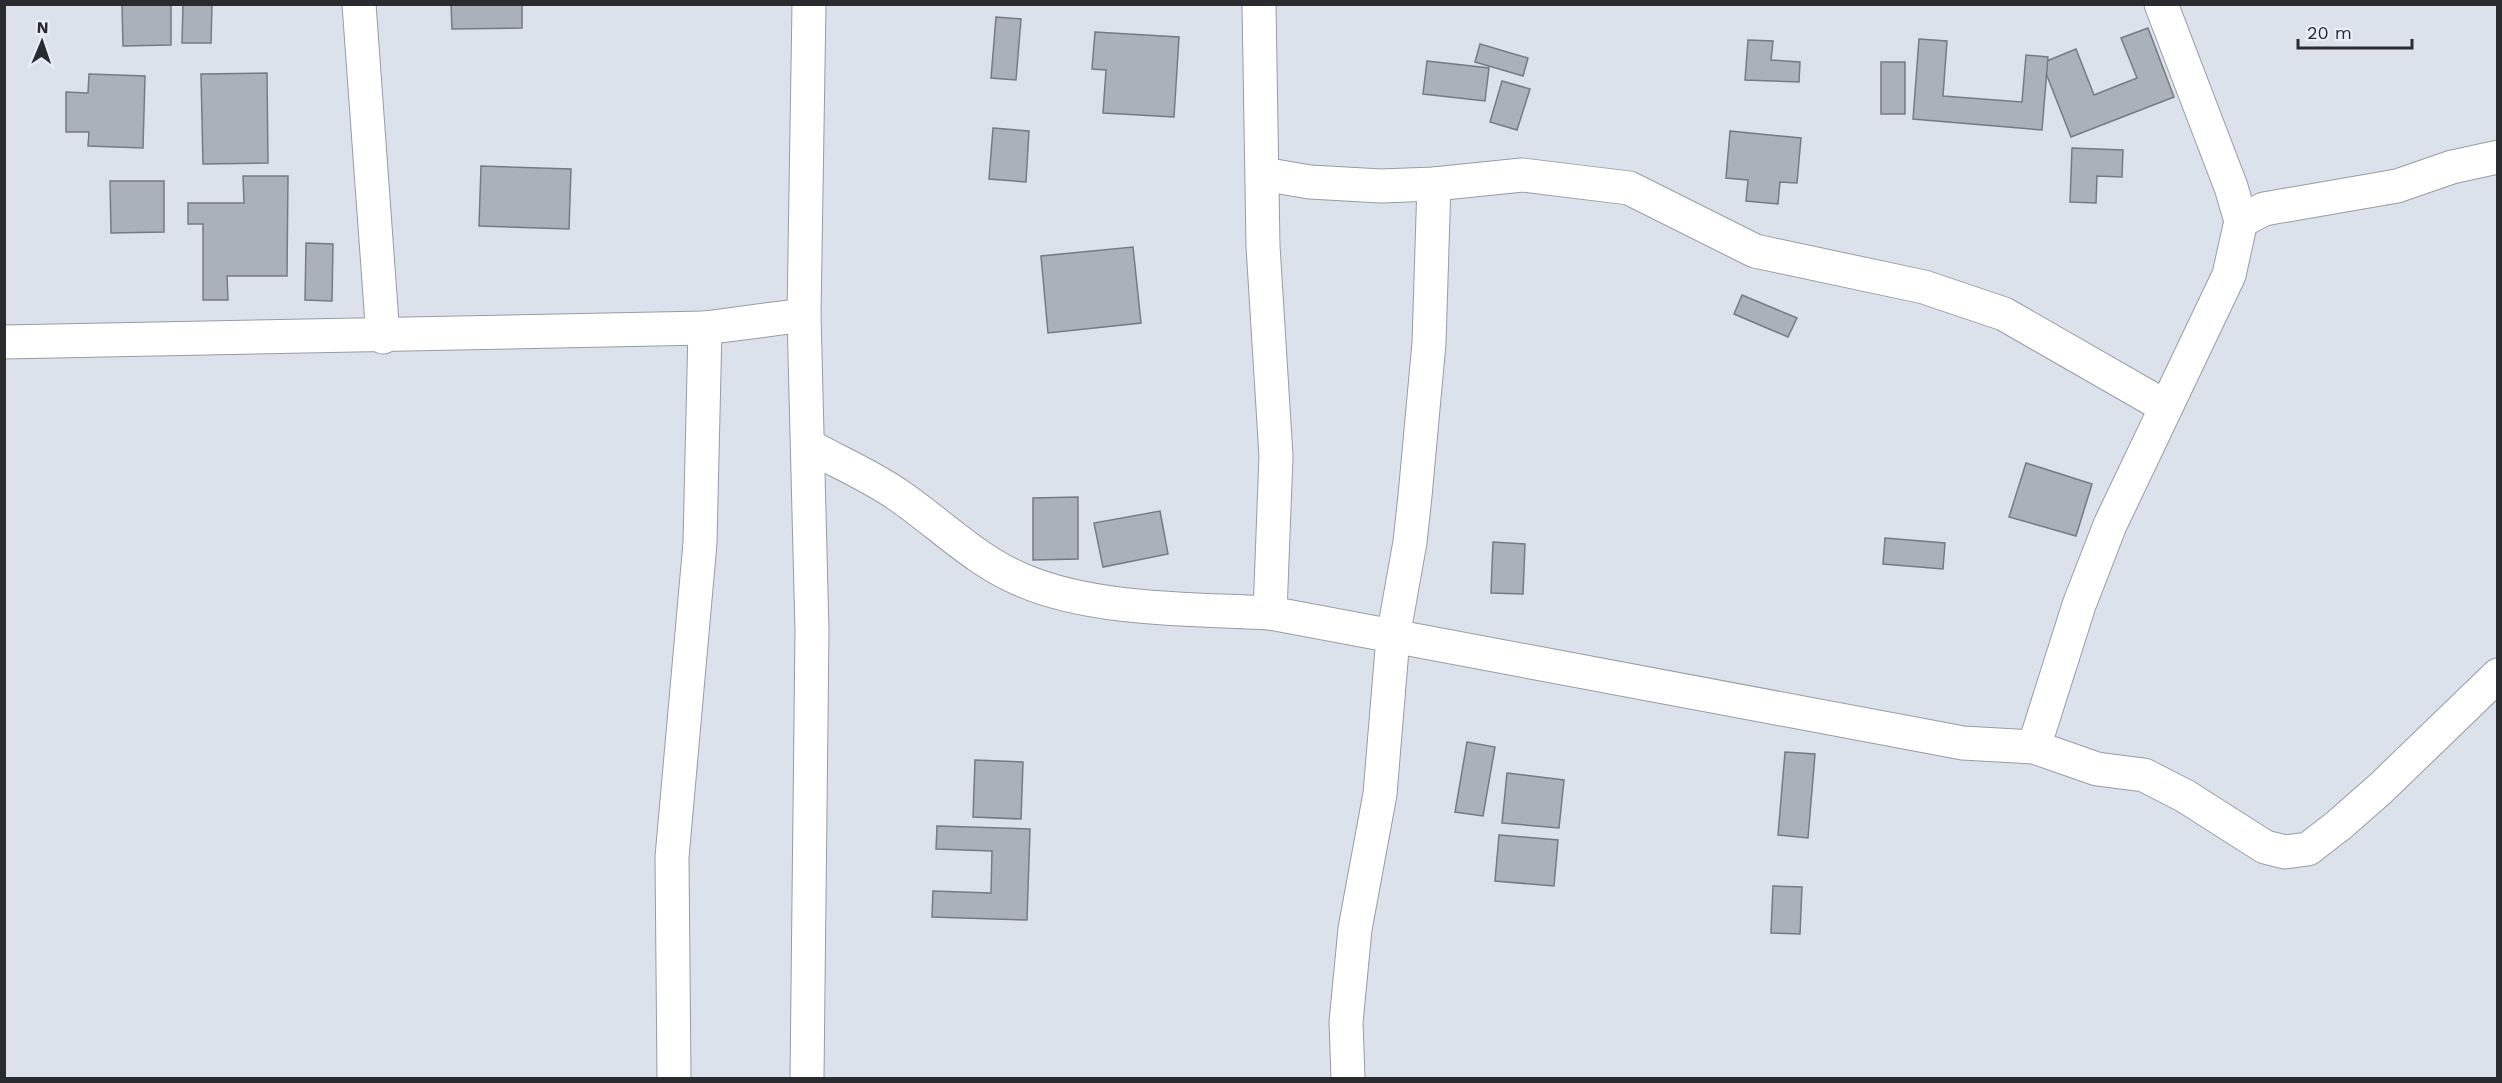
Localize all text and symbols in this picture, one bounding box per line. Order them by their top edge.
north arrow [12,12,72,72]
scale bar [2298,12,2412,50]
text: N [36,18,49,37]
text: 20 m [2307,22,2352,43]

